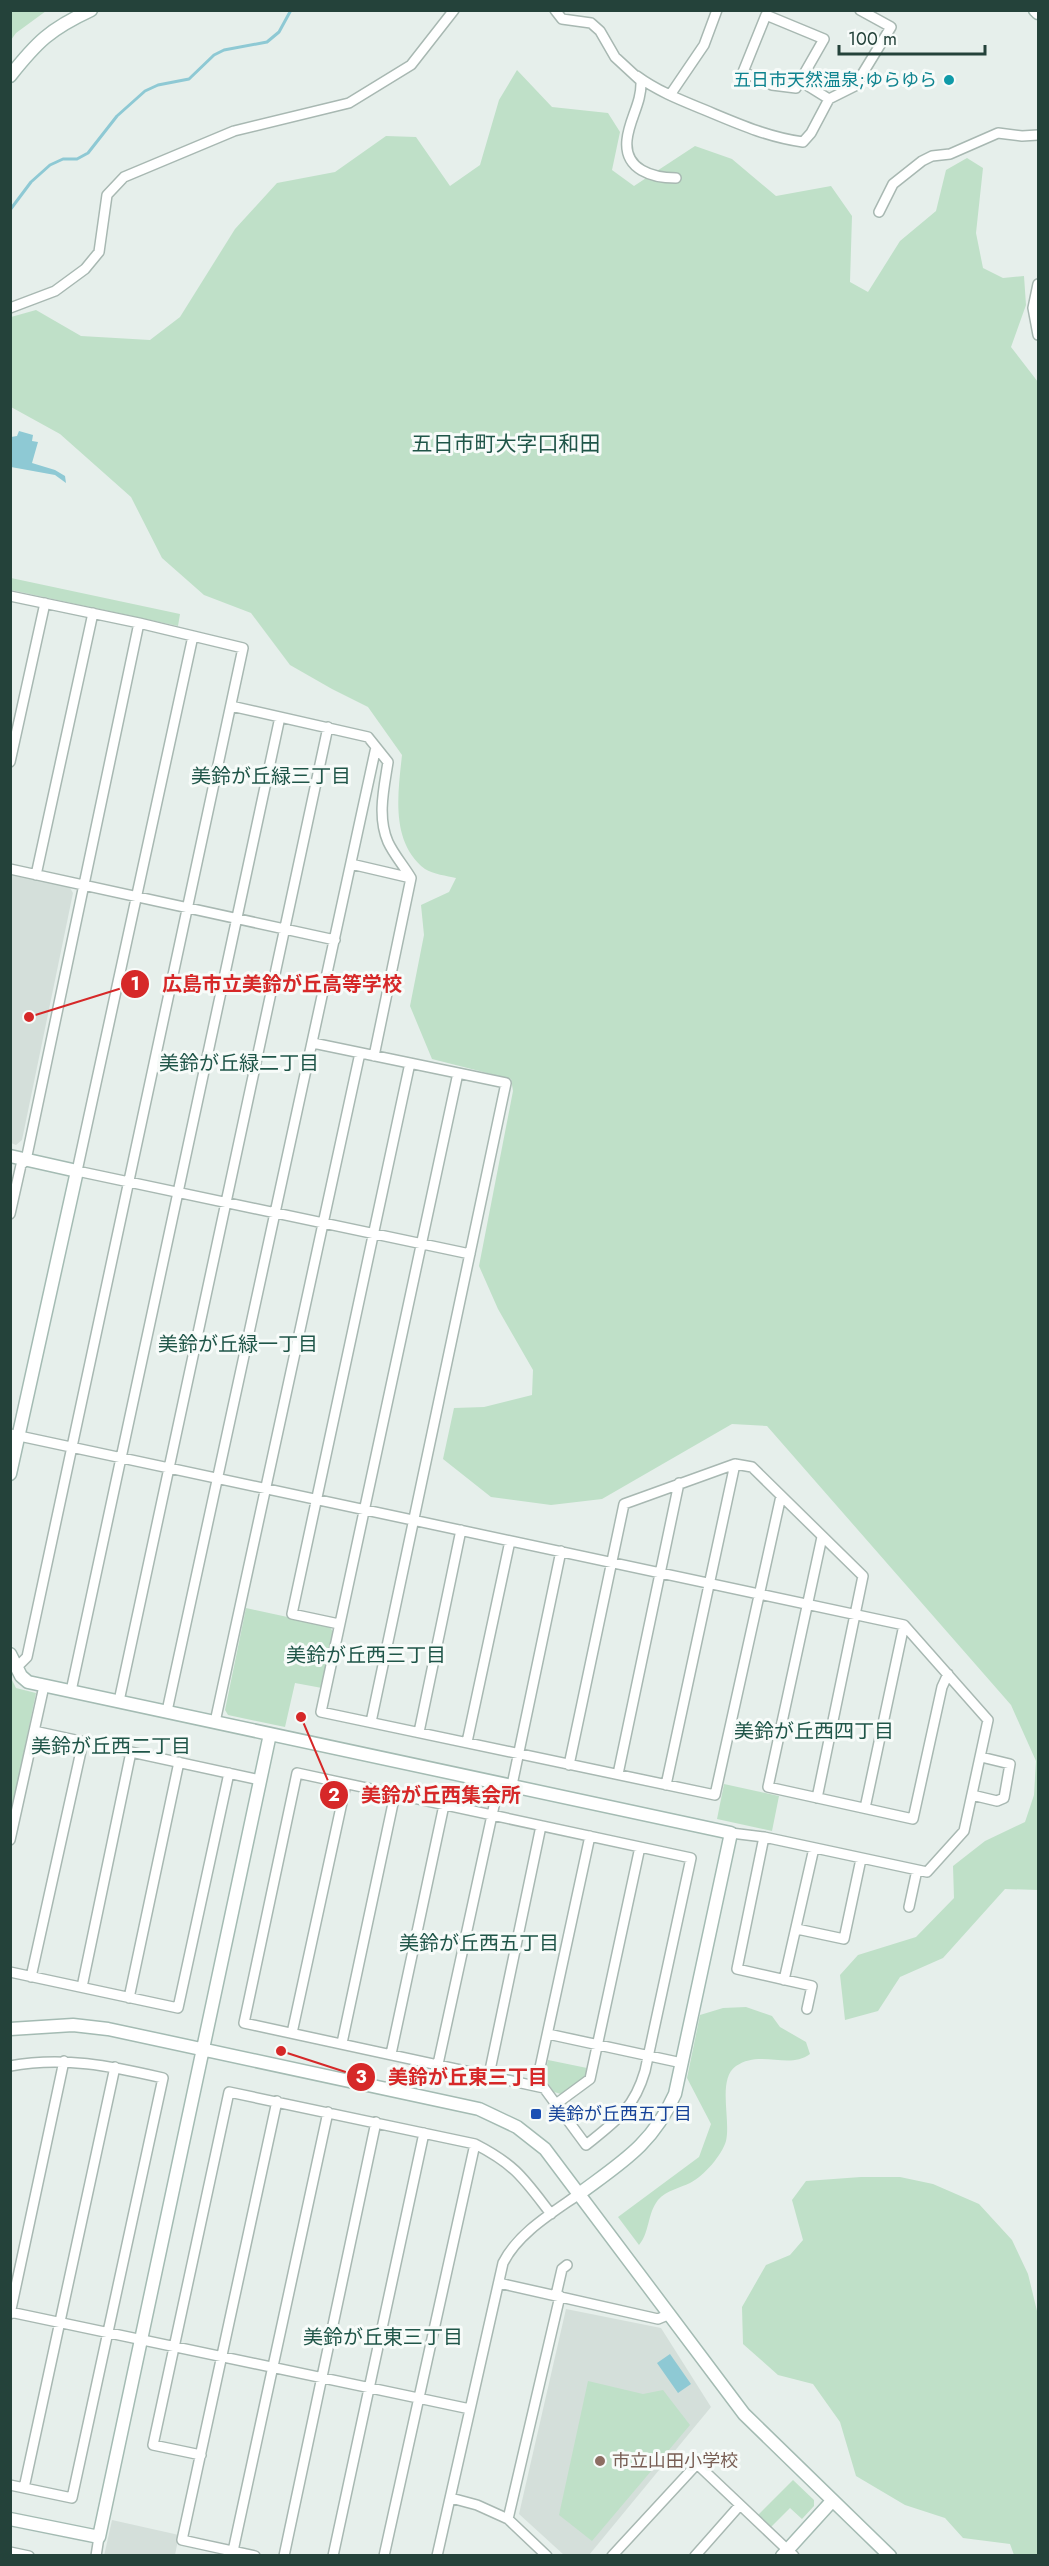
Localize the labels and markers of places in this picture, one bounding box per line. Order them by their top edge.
place label: 五日市天然温泉;ゆらゆら [733,67,937,93]
marker: 五日市天然温泉;ゆらゆら [942,73,956,87]
callout: 広島市立美鈴が丘高等学校 [120,965,414,1003]
callout: 美鈴が丘西集会所 [319,1776,533,1814]
callout: 美鈴が丘東三丁目 [346,2058,560,2096]
place label: 美鈴が丘西五丁目 [548,2101,692,2127]
marker: 美鈴が丘西五丁目 [529,2107,543,2121]
place label: 市立山田小学校 [612,2448,738,2474]
marker: 市立山田小学校 [593,2454,607,2468]

